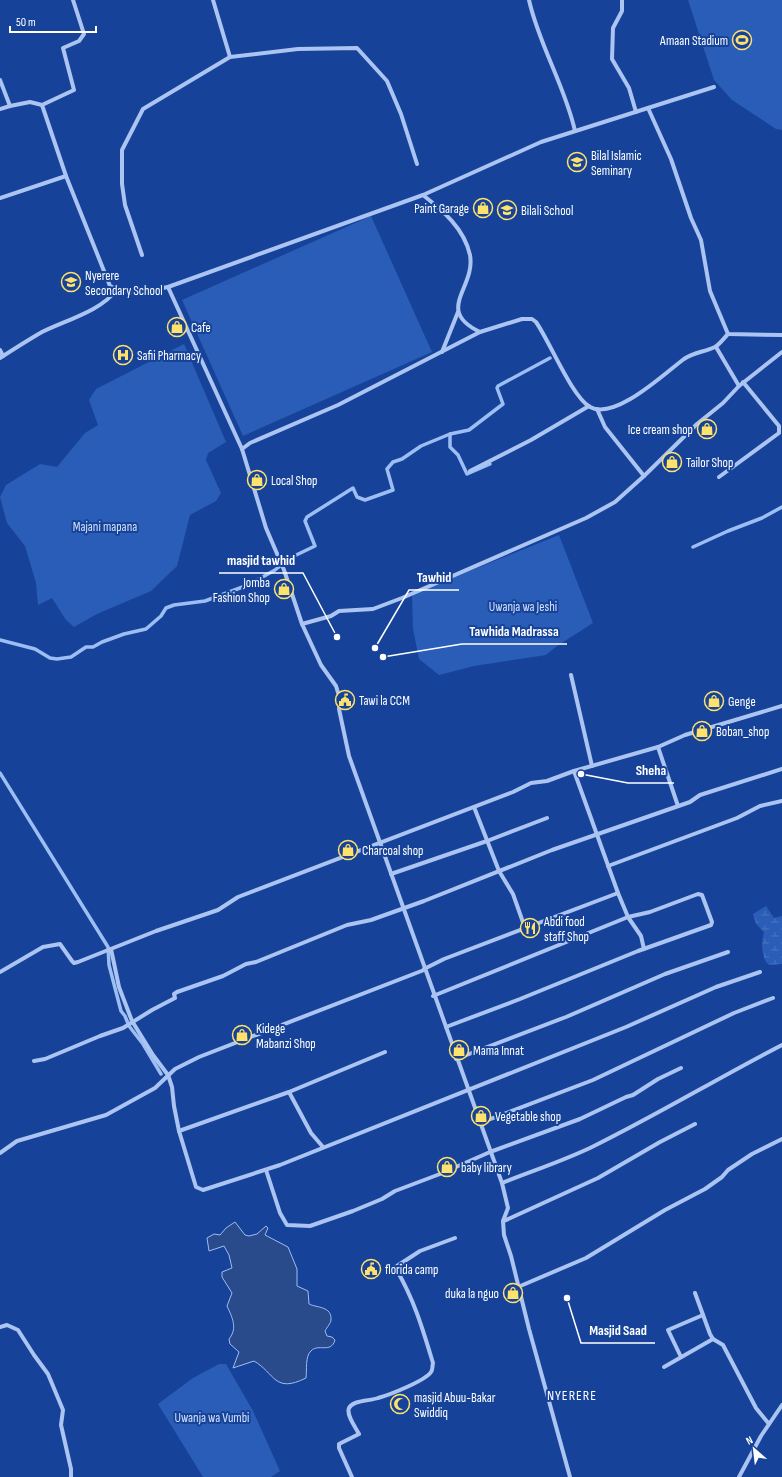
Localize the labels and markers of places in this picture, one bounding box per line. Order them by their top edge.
sports icon: Amaan Stadium [731,29,753,51]
place label: Amaan Stadium [659,33,728,49]
place label: Bilal Islamic Seminary [591,148,642,179]
school or university icon: Bilal Islamic Seminary [566,151,588,173]
shop icon: Paint Garage [472,197,494,219]
school or university icon: Bilali School [496,199,518,221]
place label: Paint Garage [414,201,469,217]
place label: Bilali School [521,203,573,219]
place label: Nyerere Secondary School [85,268,163,299]
school or university icon: Nyerere Secondary School [60,271,82,293]
shop icon: Cafe [166,316,188,338]
place label: Cafe [191,320,211,336]
hospital icon: Safii Pharmacy [112,344,134,366]
place label: Safii Pharmacy [137,348,201,364]
shop icon: Ice cream shop [696,418,718,440]
place label: Ice cream shop [628,422,693,438]
shop icon: Tailor Shop [661,451,683,473]
place label: Tailor Shop [686,455,733,471]
shop icon: Local Shop [246,469,268,491]
place label: Local Shop [271,473,318,489]
callout: masjid tawhid [219,547,303,573]
callout: Tawhid [409,564,459,590]
place label: Jomba Fashion Shop [213,575,270,606]
shop icon: Jomba Fashion Shop [273,578,295,600]
callout: Tawhida Madrassa [462,618,567,644]
public building icon: Tawi la CCM [334,689,356,711]
shop icon: Genge [703,690,725,712]
place label: Tawi la CCM [359,693,410,709]
place label: Genge [728,694,756,710]
shop icon: Boban_shop [691,720,713,742]
place label: Boban_shop [716,724,769,740]
callout: Sheha [628,757,674,783]
shop icon: Charcoal shop [337,839,359,861]
place label: Charcoal shop [362,843,423,859]
place label: Abdi food staff Shop [543,914,589,945]
restaurant icon: Abdi food staff Shop [519,917,541,939]
place label: Kidege Mabanzi Shop [256,1021,316,1052]
shop icon: Kidege Mabanzi Shop [231,1024,253,1046]
shop icon: Mama Innat [448,1039,470,1061]
place label: Mama Innat [473,1043,524,1059]
shop icon: Vegetable shop [470,1105,492,1127]
place label: Vegetable shop [495,1109,561,1125]
shop icon: baby library [436,1156,458,1178]
place label: baby library [461,1160,512,1176]
public building icon: florida camp [360,1258,382,1280]
place label: florida camp [385,1262,438,1278]
shop icon: duka la nguo [502,1282,524,1304]
place label: duka la nguo [445,1286,499,1302]
callout: Masjid Saad [581,1317,655,1343]
place label: masjid Abuu-Bakar Swiddiq [414,1390,496,1421]
mosque icon: masjid Abuu-Bakar Swiddiq [389,1393,411,1415]

